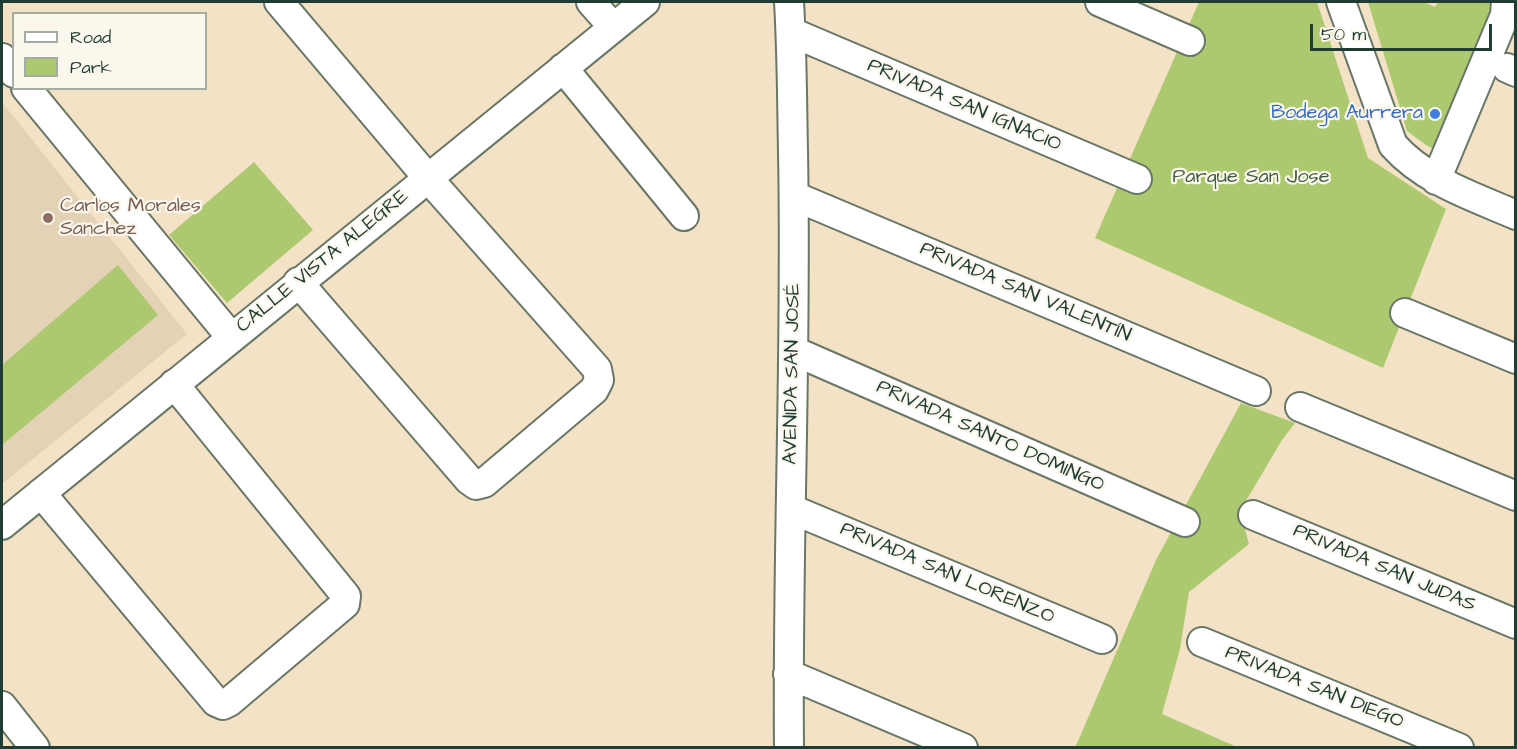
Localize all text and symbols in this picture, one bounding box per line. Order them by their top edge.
legend [12,12,207,90]
scale bar [1313,12,1494,50]
text: 50 m [1321,22,1366,47]
text: Road [70,25,111,50]
street label: PRIVADA SAN IGNACIO [863,54,1065,158]
text: Park [70,55,112,80]
place label: Bodega Aurrera [1271,102,1423,126]
marker: Bodega Aurrera [1428,107,1442,121]
park label: Parque San Jose [1173,166,1329,190]
street label: CALLE VISTA ALEGRE [232,185,414,339]
place label: Carlos Morales Sanchez [60,195,201,242]
marker: Carlos Morales Sanchez [41,211,55,225]
street label: PRIVADA SAN VALENTÍN [916,238,1134,348]
street label: AVENIDA SAN JOSÉ [779,283,807,465]
street label: PRIVADA SANTO DOMINGO [872,376,1108,498]
street label: PRIVADA SAN LORENZO [836,518,1058,630]
street label: PRIVADA SAN JUDAS [1289,520,1479,618]
street label: PRIVADA SAN DIEGO [1221,641,1407,735]

